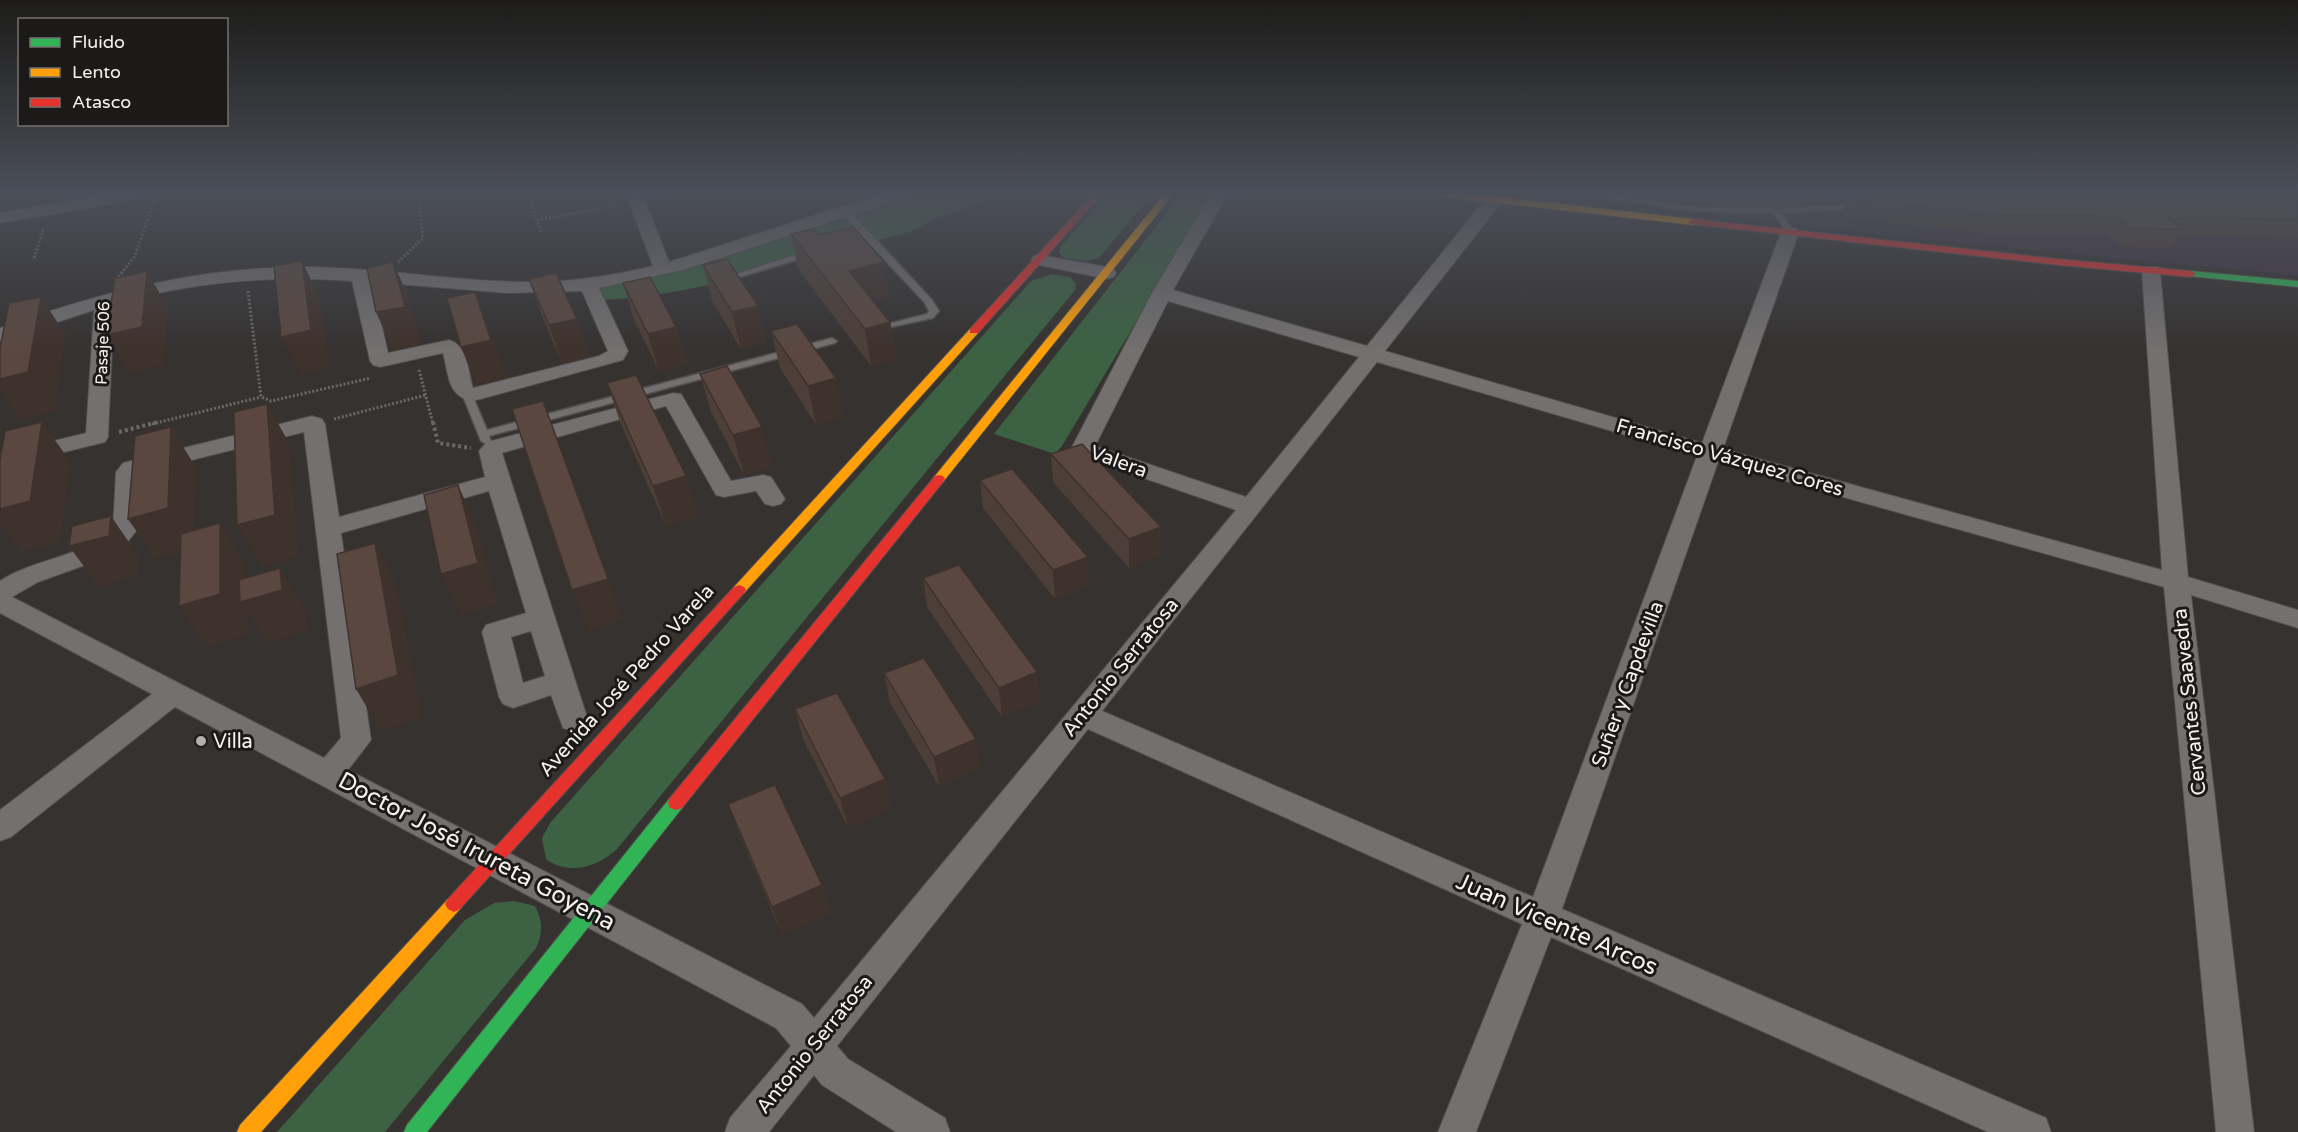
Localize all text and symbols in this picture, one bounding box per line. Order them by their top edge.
legend [18,18,228,126]
text: Fluido [72,31,125,53]
text: Lento [72,61,121,83]
text: Atasco [72,91,131,113]
street label: Pasaje 506 [92,301,114,385]
street label: Francisco Vázquez Cores [1613,414,1846,502]
street label: Valera [1087,441,1151,483]
street label: Avenida José Pedro Varela [534,580,719,782]
street label: Antonio Serratosa [1058,593,1184,742]
street label: Suñer y Capdevilla [1587,598,1669,771]
street label: Cervantes Saavedra [2168,607,2212,797]
place label: Villa [213,730,253,754]
marker: Villa [194,734,208,748]
street label: Doctor José Irureta Goyena [333,766,620,937]
street label: Juan Vicente Arcos [1452,867,1662,982]
street label: Antonio Serratosa [752,970,878,1119]

